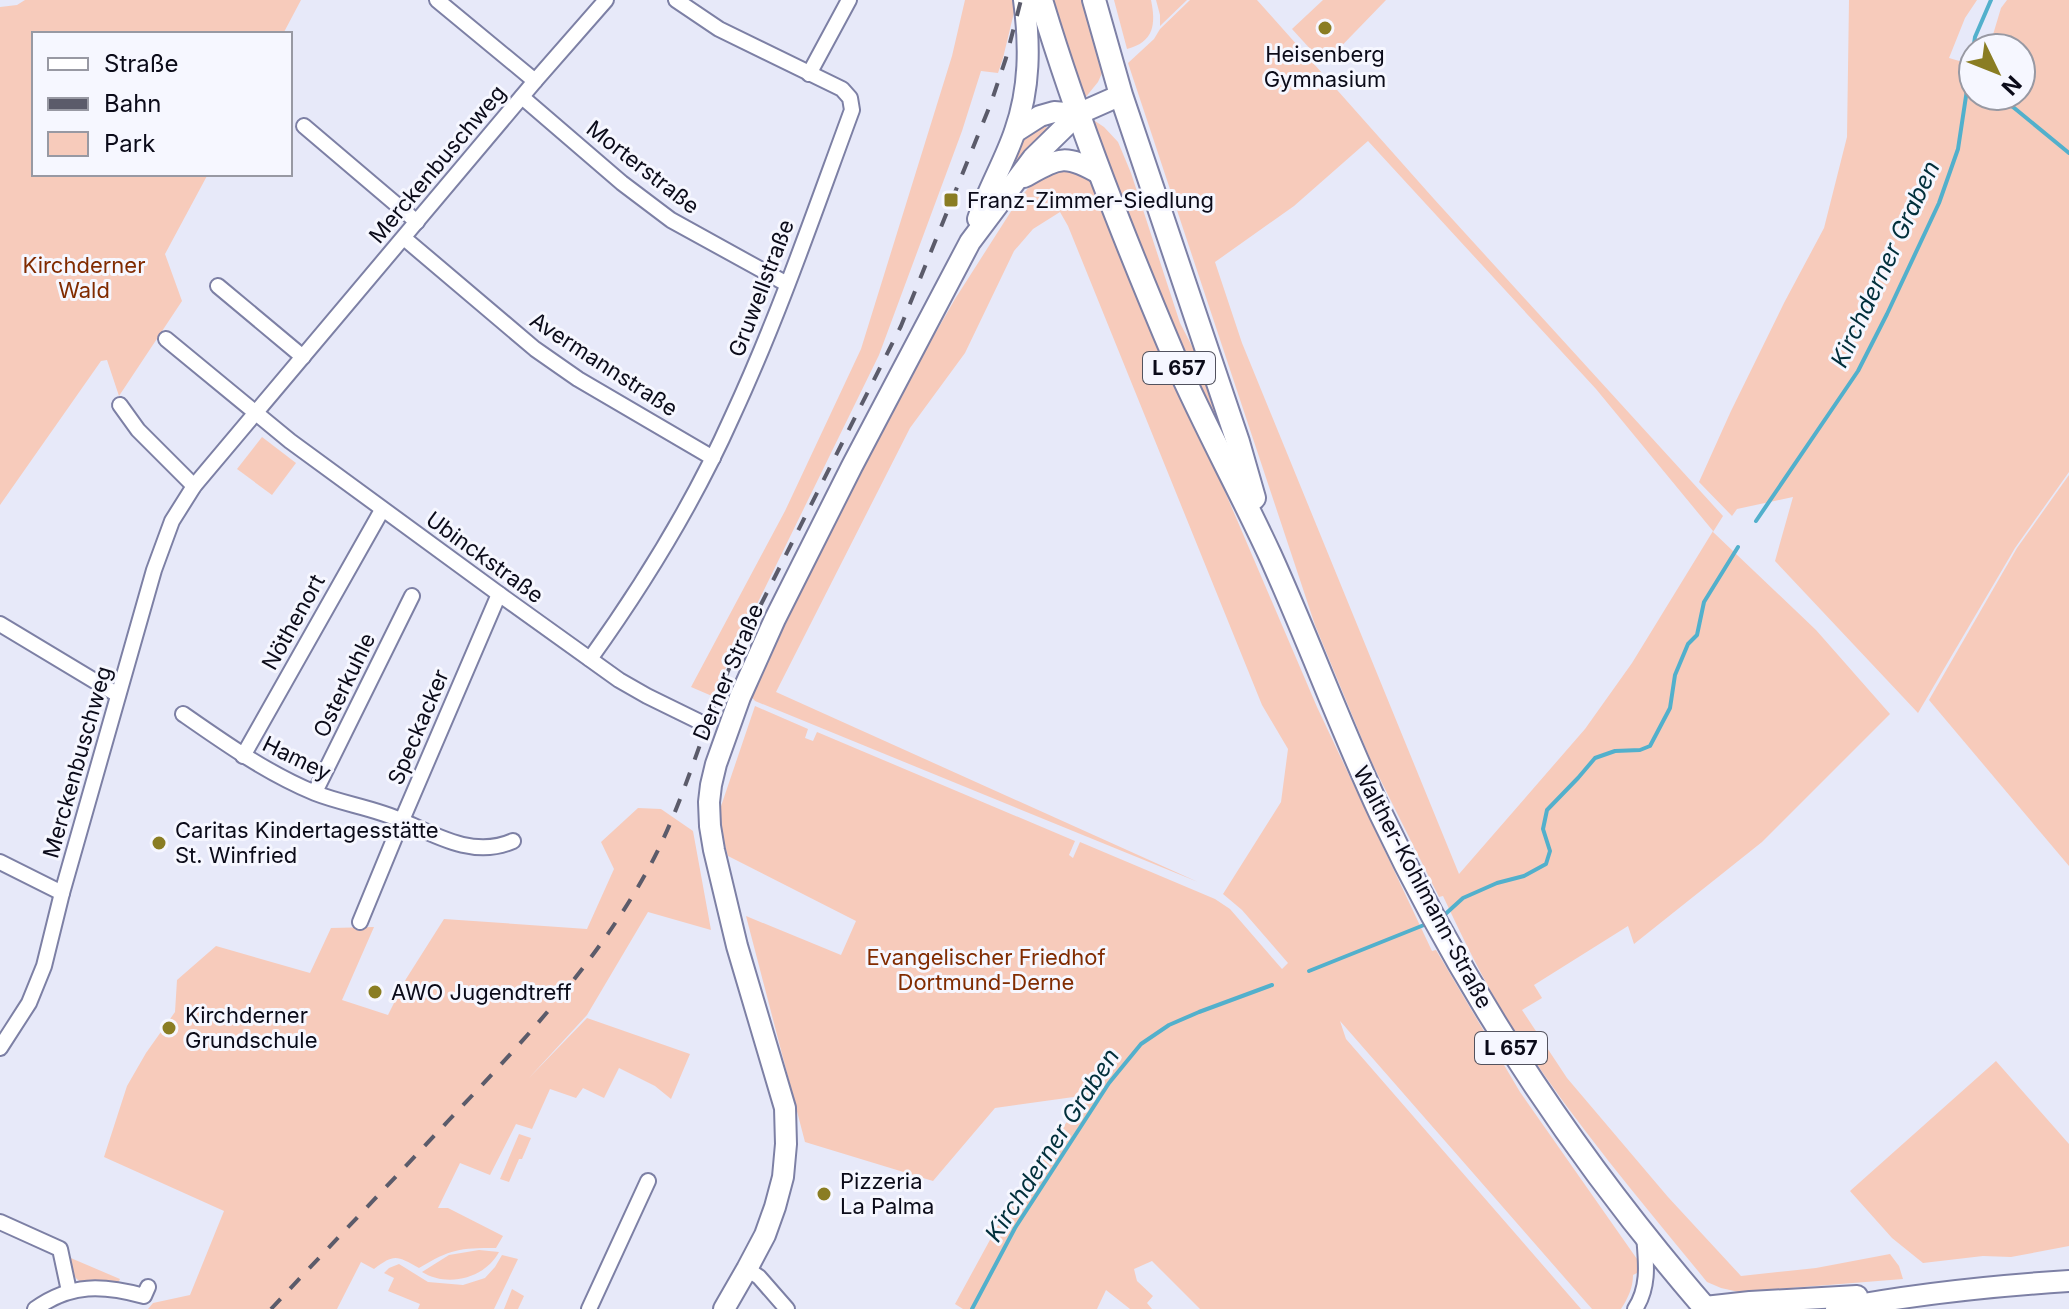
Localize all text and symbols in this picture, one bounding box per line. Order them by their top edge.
marker: Heisenberg Gymnasium [1316,19,1334,37]
legend [32,32,292,176]
north arrow [1957,32,2037,112]
place label: Heisenberg Gymnasium [1264,41,1386,92]
text: Straße [104,49,179,78]
text: N [1996,71,2027,101]
street label: Merckenbuschweg [363,80,511,248]
text: Bahn [104,89,162,118]
street label: Morterstraße [582,115,704,219]
text: Park [104,129,155,158]
water label: Kirchderner Graben [1824,156,1946,372]
place label: Franz-Zimmer-Siedlung [967,187,1214,213]
marker: Franz-Zimmer-Siedlung [942,191,960,209]
street label: Gruwellstraße [723,216,799,360]
park label: Kirchderner Wald [23,252,145,303]
street label: Avermannstraße [525,307,683,421]
road number: L 657 [1143,352,1215,384]
street label: Ubinckstraße [421,506,549,608]
street label: Nöthenort [256,570,330,674]
street label: Derner Straße [688,600,768,744]
street label: Osterkuhle [308,628,380,742]
street label: Merckenbuschweg [37,663,117,861]
street label: Speckacker [382,665,454,789]
street label: Hamey [259,730,335,786]
street label: Walther-Kohlmann-Straße [1348,761,1498,1013]
place label: Caritas Kindertagesstätte St. Winfried [175,817,439,868]
marker: Caritas Kindertagesstätte St. Winfried [150,834,168,852]
park label: Evangelischer Friedhof Dortmund-Derne [866,944,1106,995]
place label: AWO Jugendtreff [391,979,572,1005]
marker: AWO Jugendtreff [366,983,384,1001]
place label: Kirchderner Grundschule [185,1002,318,1053]
marker: Kirchderner Grundschule [160,1019,178,1037]
road number: L 657 [1475,1032,1547,1064]
water label: Kirchderner Graben [979,1043,1125,1247]
place label: Pizzeria La Palma [840,1168,934,1219]
marker: Pizzeria La Palma [815,1185,833,1203]

